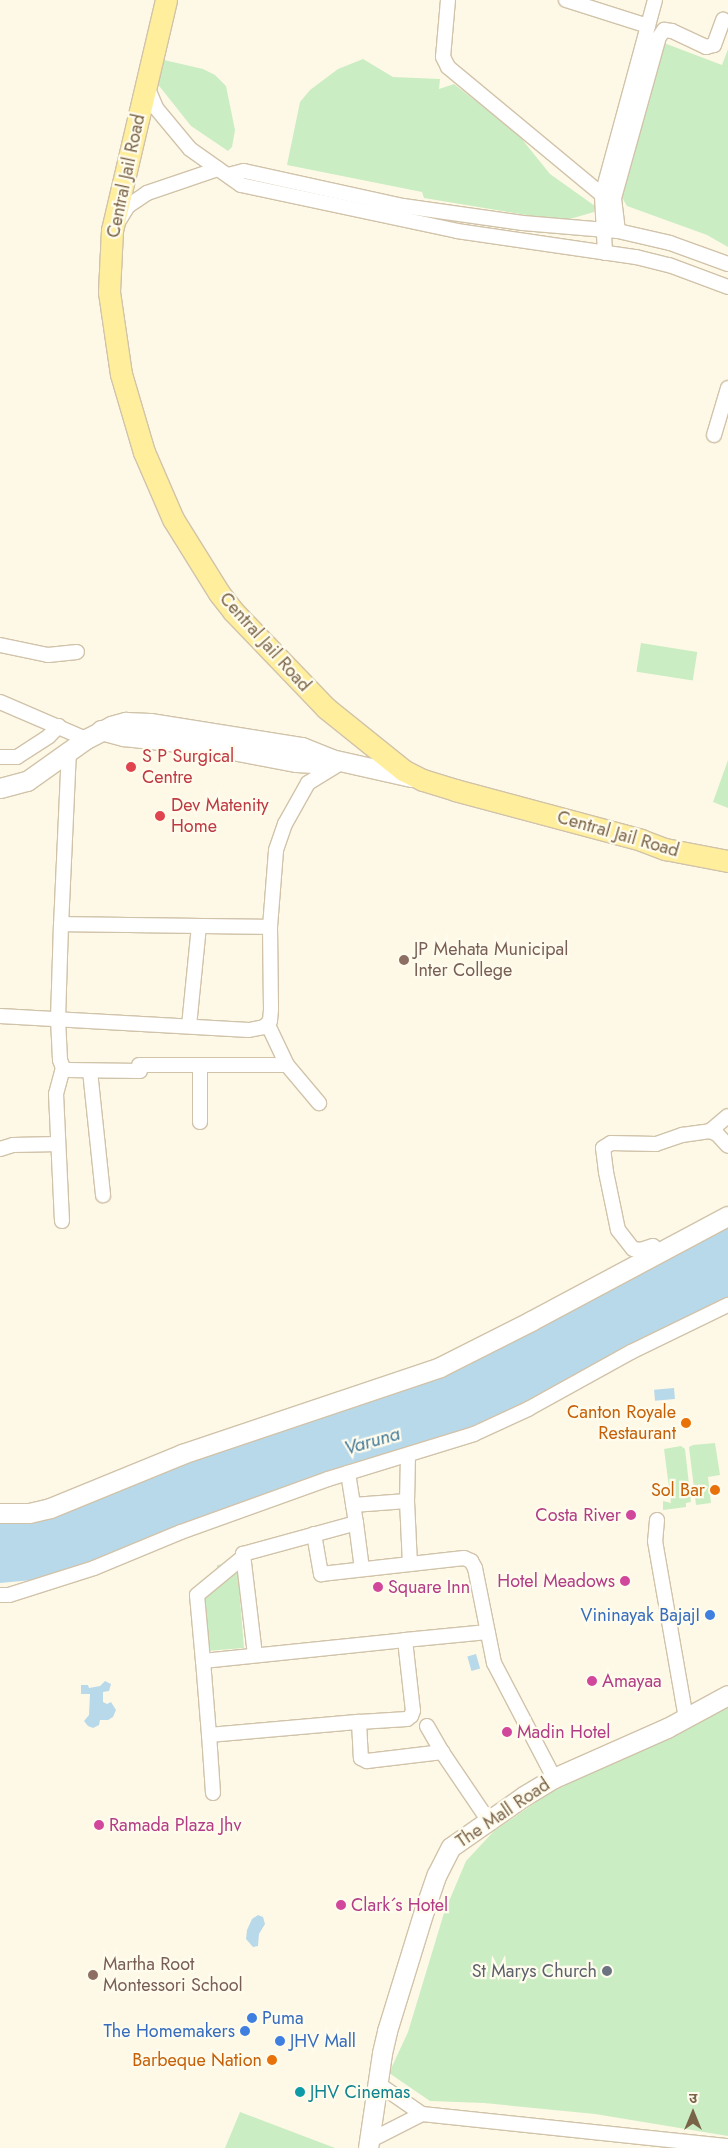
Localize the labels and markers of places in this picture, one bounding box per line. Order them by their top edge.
place label: S P Surgical Centre [142,746,234,789]
marker: S P Surgical Centre [124,760,138,774]
place label: Dev Matenity Home [171,795,269,838]
marker: Dev Matenity Home [153,809,167,823]
place label: JP Mehata Municipal Inter College [414,939,568,982]
marker: JP Mehata Municipal Inter College [398,954,410,966]
place label: Canton Royale Restaurant [567,1402,676,1445]
marker: Canton Royale Restaurant [680,1417,692,1429]
place label: Sol Bar [651,1479,705,1501]
marker: Sol Bar [709,1484,721,1496]
place label: Costa River [535,1504,621,1526]
marker: Costa River [625,1509,637,1521]
place label: Hotel Meadows [497,1570,615,1592]
marker: Hotel Meadows [619,1575,631,1587]
place label: Square Inn [388,1576,470,1598]
marker: Square Inn [372,1581,384,1593]
place label: Vininayak BajajI [581,1604,700,1626]
marker: Vininayak BajajI [704,1609,716,1621]
place label: Amayaa [602,1670,662,1692]
marker: Amayaa [586,1675,598,1687]
place label: Madin Hotel [517,1721,610,1743]
marker: Madin Hotel [501,1726,513,1738]
place label: Ramada Plaza Jhv [109,1814,241,1836]
marker: Ramada Plaza Jhv [93,1819,105,1831]
place label: Clark´s Hotel [351,1894,448,1916]
marker: Clark´s Hotel [335,1899,347,1911]
place label: Martha Root Montessori School [103,1954,243,1996]
place label: St Marys Church [472,1960,597,1982]
marker: St Marys Church [601,1965,613,1977]
marker: Martha Root Montessori School [87,1969,99,1981]
place label: Puma [262,2007,304,2029]
marker: Puma [246,2012,258,2024]
place label: The Homemakers [103,2020,235,2042]
marker: The Homemakers [239,2025,251,2037]
place label: JHV Mall [290,2030,356,2052]
marker: JHV Mall [274,2035,286,2047]
place label: Barbeque Nation [132,2049,262,2071]
marker: Barbeque Nation [266,2054,278,2066]
place label: JHV Cinemas [310,2081,410,2103]
marker: JHV Cinemas [294,2086,306,2098]

